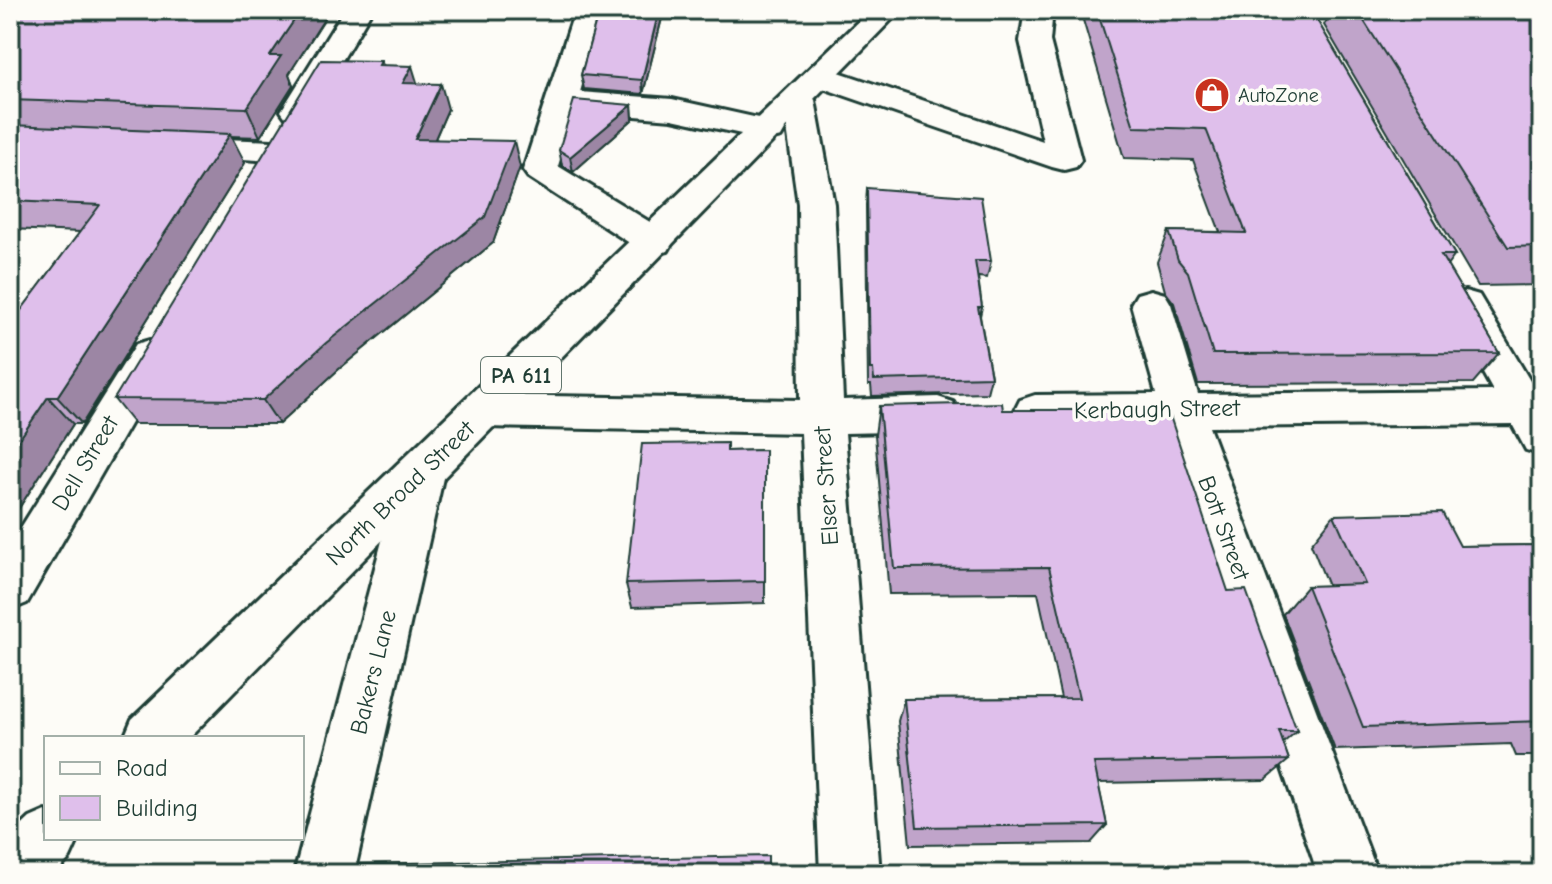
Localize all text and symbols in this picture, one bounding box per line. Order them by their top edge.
shop icon: AutoZone [1193,76,1231,114]
place label: AutoZone [1238,84,1319,107]
road number: PA 611 [481,357,561,393]
street label: Kerbaugh Street [1074,394,1241,424]
street label: Dell Street [46,409,125,516]
street label: North Broad Street [320,414,481,571]
street label: Elser Street [808,424,844,546]
street label: Bott Street [1192,472,1256,585]
street label: Bakers Lane [344,607,402,737]
legend [44,736,304,840]
text: Road [116,754,168,782]
text: Building [116,794,198,822]

